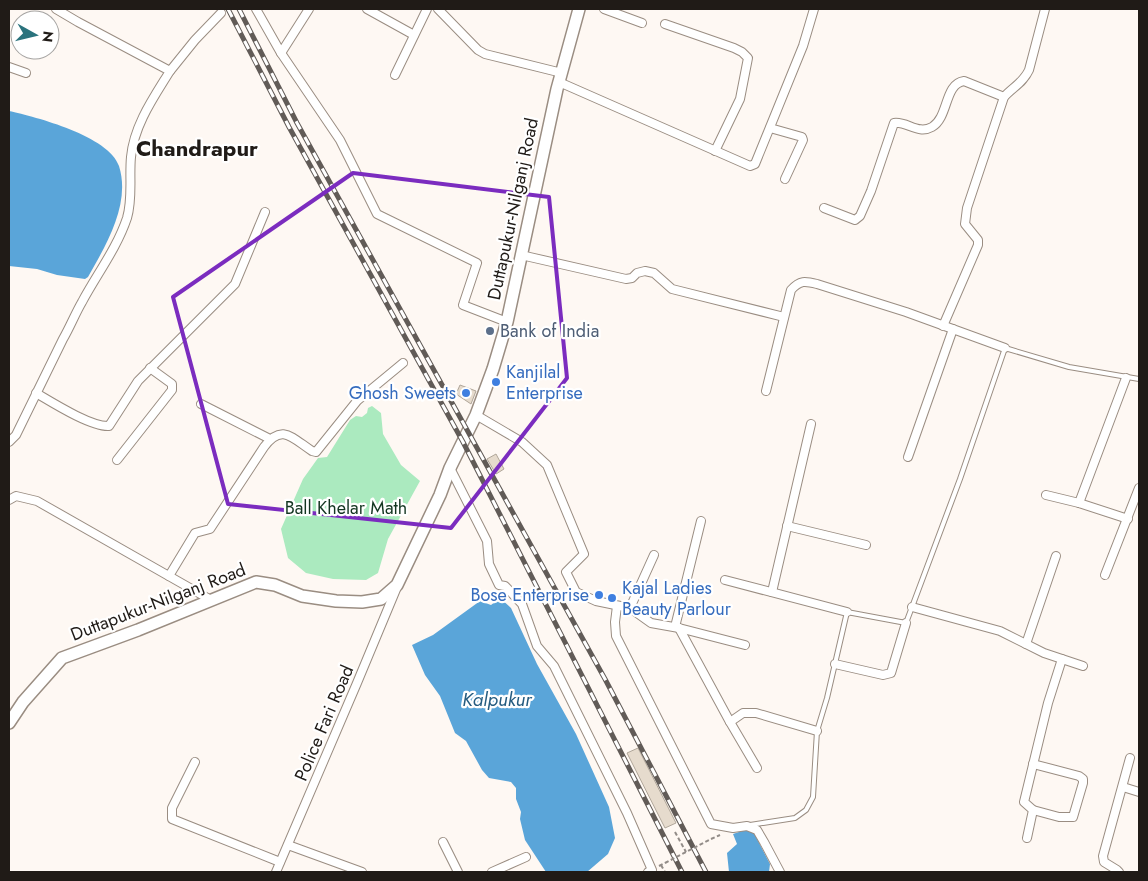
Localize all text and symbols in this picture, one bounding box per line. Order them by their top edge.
north arrow [10,10,60,60]
text: N [37,30,59,44]
street label: Duttapukur-Nilganj Road [481,115,545,303]
district label: Chandrapur [136,132,258,164]
place label: Bank of India [500,318,599,344]
marker: Bank of India [484,325,496,337]
place label: Kanjilal Enterprise [506,359,583,406]
marker: Kanjilal Enterprise [490,376,502,388]
place label: Ghosh Sweets [349,380,456,406]
marker: Ghosh Sweets [460,387,472,399]
park label: Ball Khelar Math [285,495,407,521]
street label: Duttapukur-Nilganj Road [67,557,249,647]
place label: Kajal Ladies Beauty Parlour [622,575,732,622]
place label: Bose Enterprise [470,582,589,608]
marker: Bose Enterprise [593,589,605,601]
marker: Kajal Ladies Beauty Parlour [606,592,618,604]
street label: Police Fari Road [288,661,360,785]
water label: Kalpukur [462,686,533,713]

